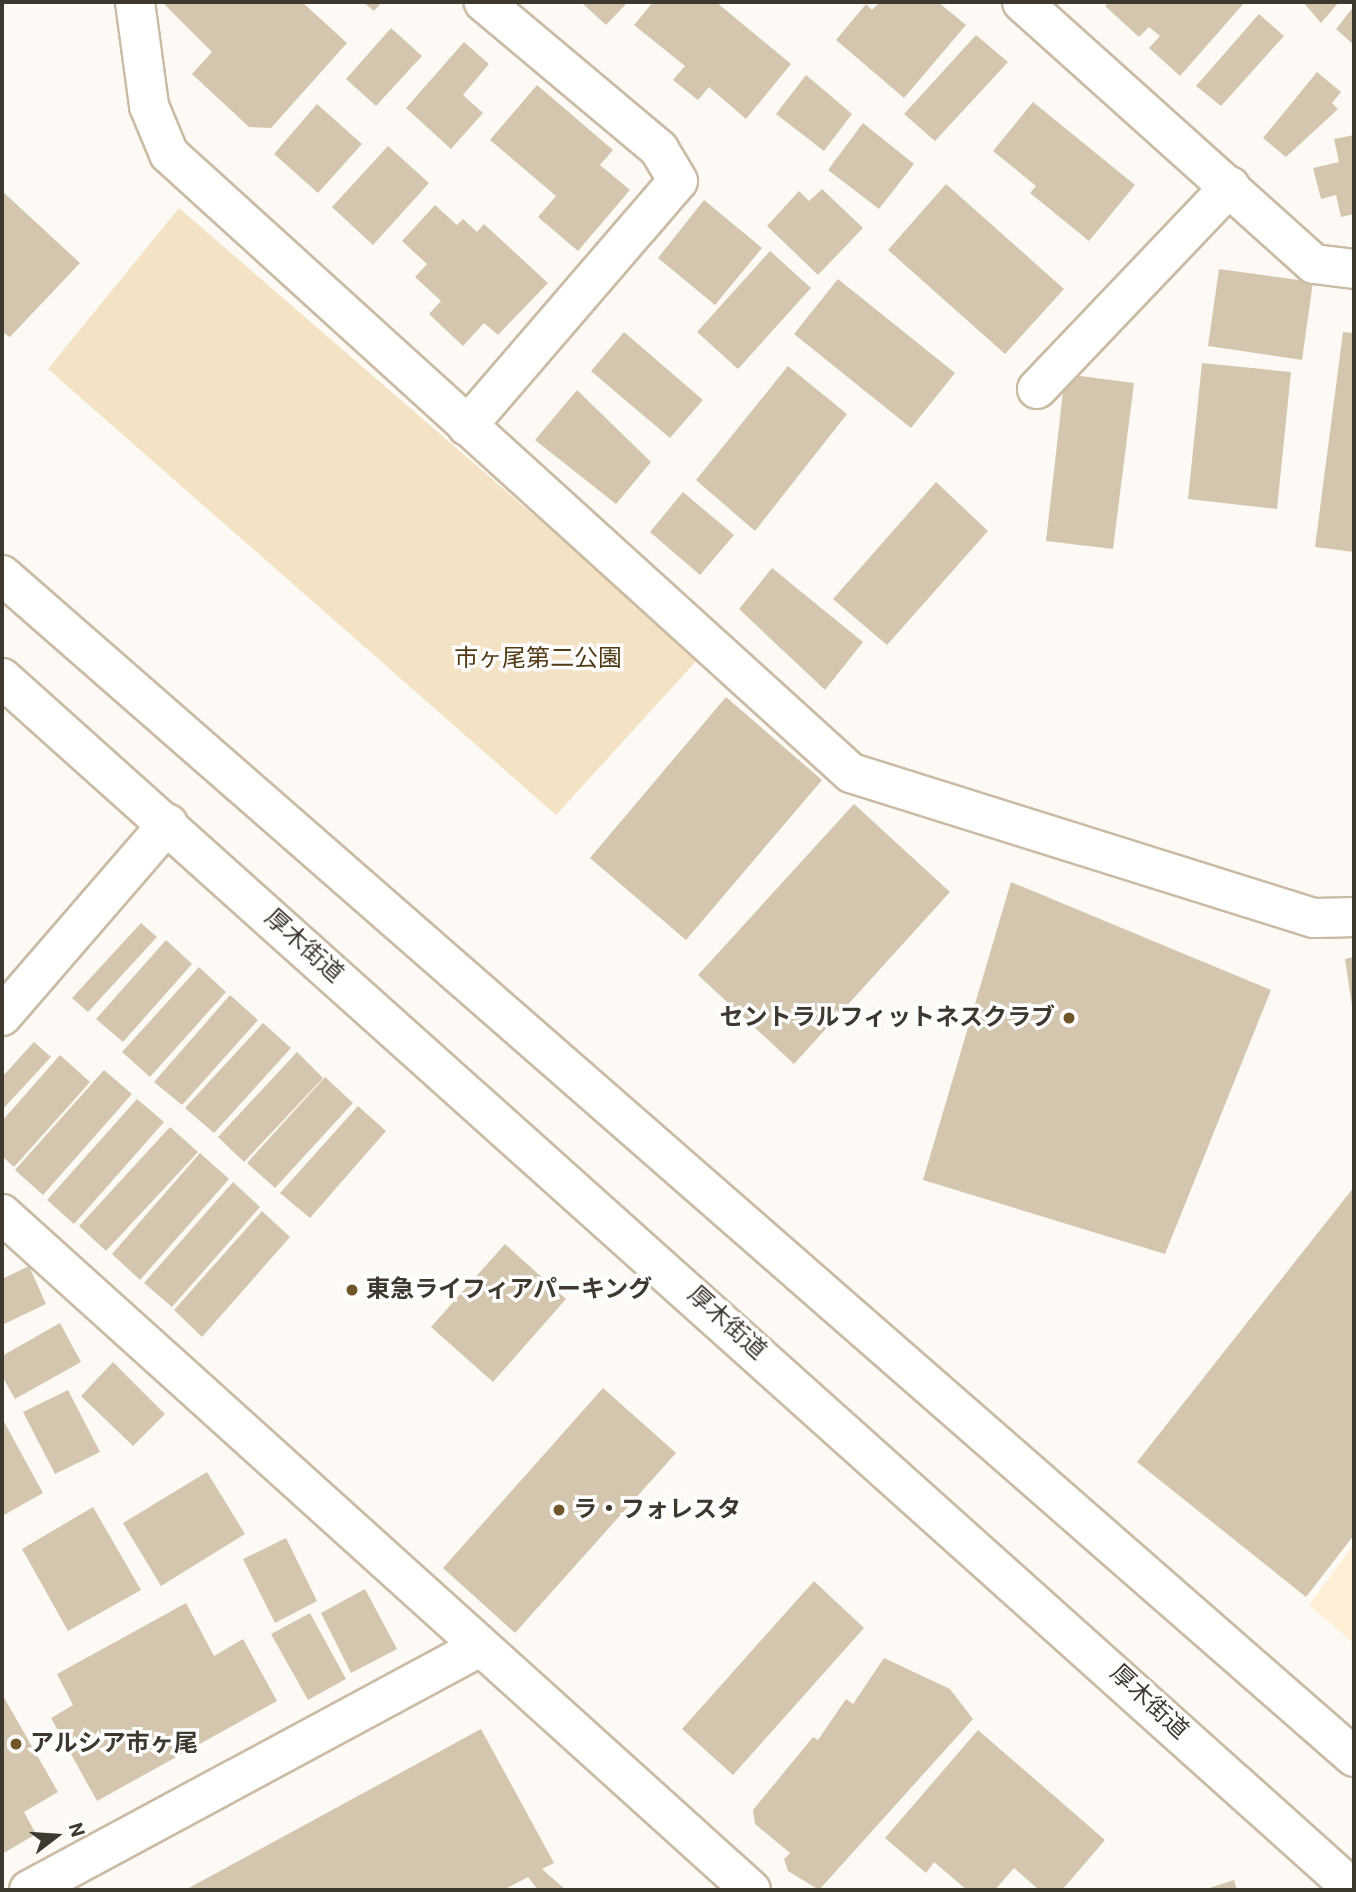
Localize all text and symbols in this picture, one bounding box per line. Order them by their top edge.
park label: 市ヶ尾第二公園 [454,645,622,673]
street label: 厚木街道 [259,903,349,989]
place label: セントラルフィットネスクラブ [719,1004,1055,1032]
marker: セントラルフィットネスクラブ [1061,1010,1077,1026]
place label: 東急ライフィアパーキング [366,1276,654,1304]
street label: 厚木街道 [682,1280,772,1366]
marker: 東急ライフィアパーキング [344,1282,360,1298]
place label: ラ・フォレスタ [573,1496,741,1524]
marker: ラ・フォレスタ [551,1502,567,1518]
street label: 厚木街道 [1104,1659,1194,1745]
place label: アルシア市ヶ尾 [30,1730,198,1758]
marker: アルシア市ヶ尾 [8,1736,24,1752]
north arrow [21,1801,91,1871]
text: N [64,1820,90,1839]

